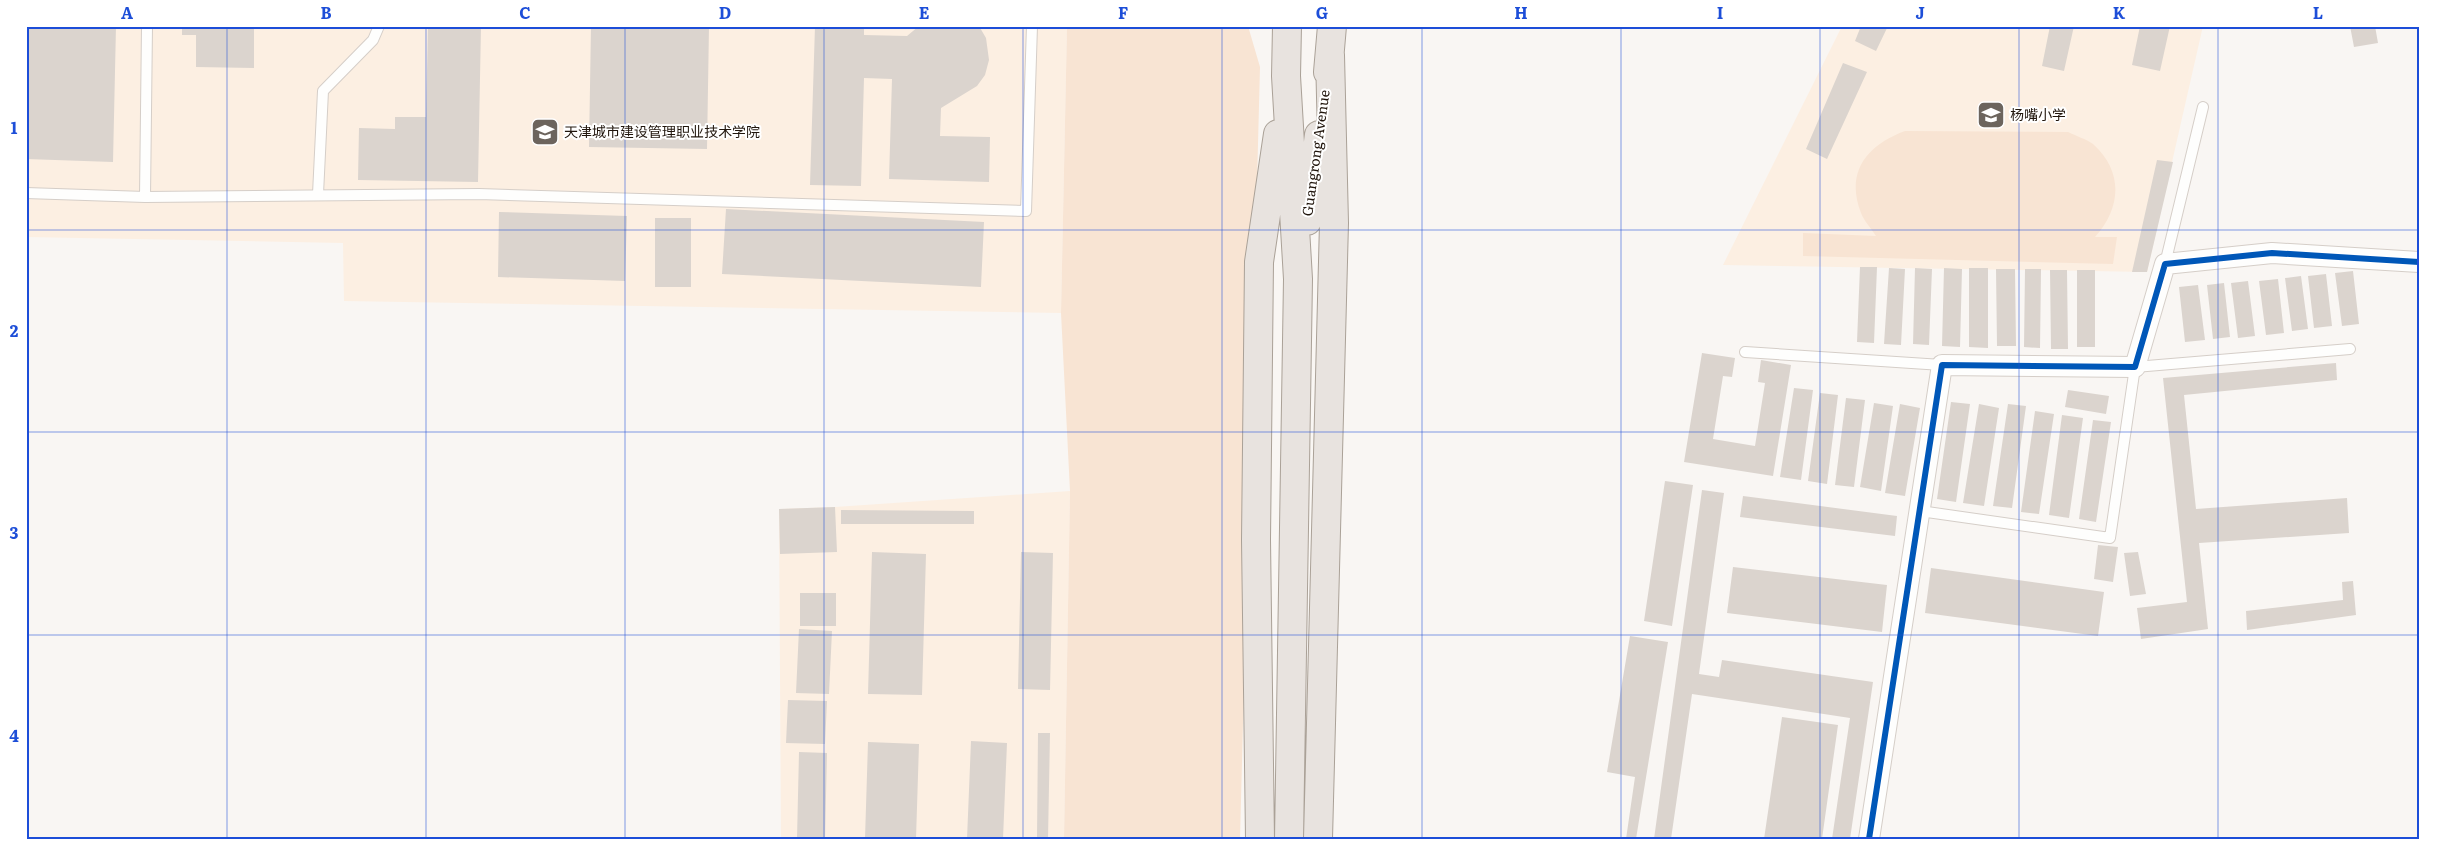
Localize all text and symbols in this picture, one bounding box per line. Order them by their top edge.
text: A [121,0,133,24]
text: B [320,0,332,24]
text: C [519,0,531,24]
text: D [719,0,731,24]
text: E [919,0,930,24]
text: F [1118,0,1128,24]
text: G [1316,0,1328,24]
text: H [1514,0,1528,24]
text: I [1717,0,1723,24]
text: J [1915,0,1925,24]
text: K [2113,0,2126,24]
text: L [2313,0,2323,24]
street label: Guangrong Avenue [1296,88,1334,217]
school or university icon: 杨嘴小学 [1976,100,2006,130]
place label: 杨嘴小学 [2010,104,2066,124]
text: 1 [11,115,18,139]
school or university icon: 天津城市建设管理职业技术学院 [530,117,560,147]
place label: 天津城市建设管理职业技术学院 [564,121,760,141]
text: 2 [10,318,19,342]
text: 3 [10,520,19,544]
text: 4 [9,723,19,747]

